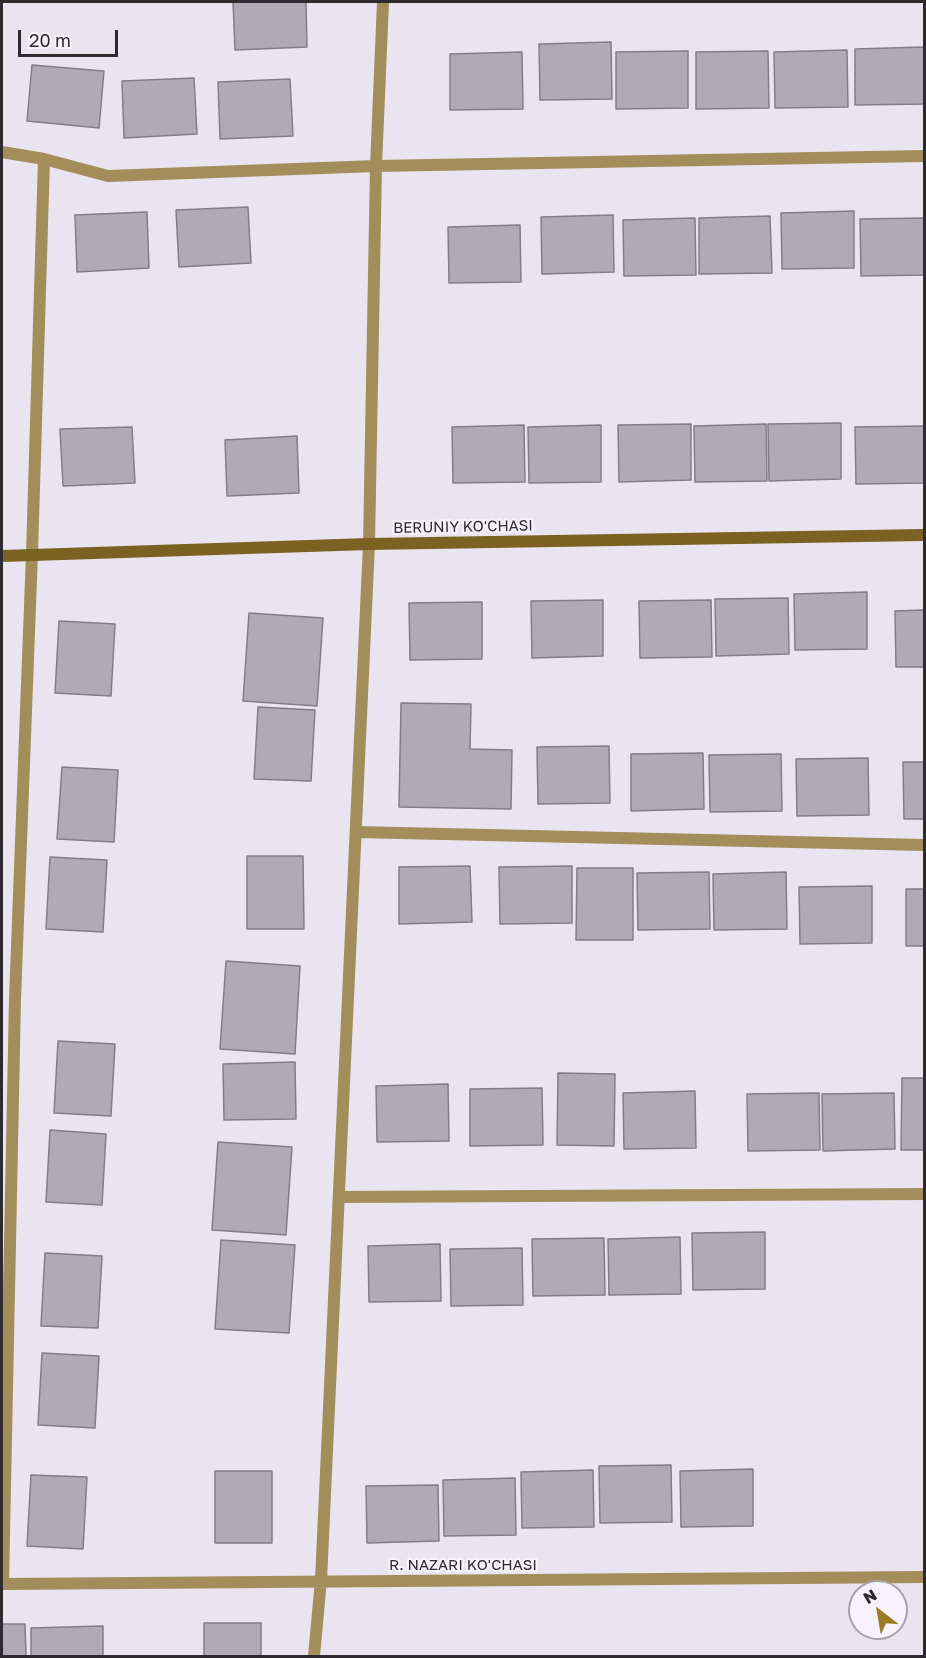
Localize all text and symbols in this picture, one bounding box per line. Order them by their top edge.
scale bar [21,18,122,56]
text: 20 m [29,29,71,51]
street label: BERUNIY KO'CHASI [393,517,533,537]
street label: R. NAZARI KO'CHASI [389,1556,537,1574]
north arrow [848,1580,908,1640]
text: N [859,1585,880,1608]

